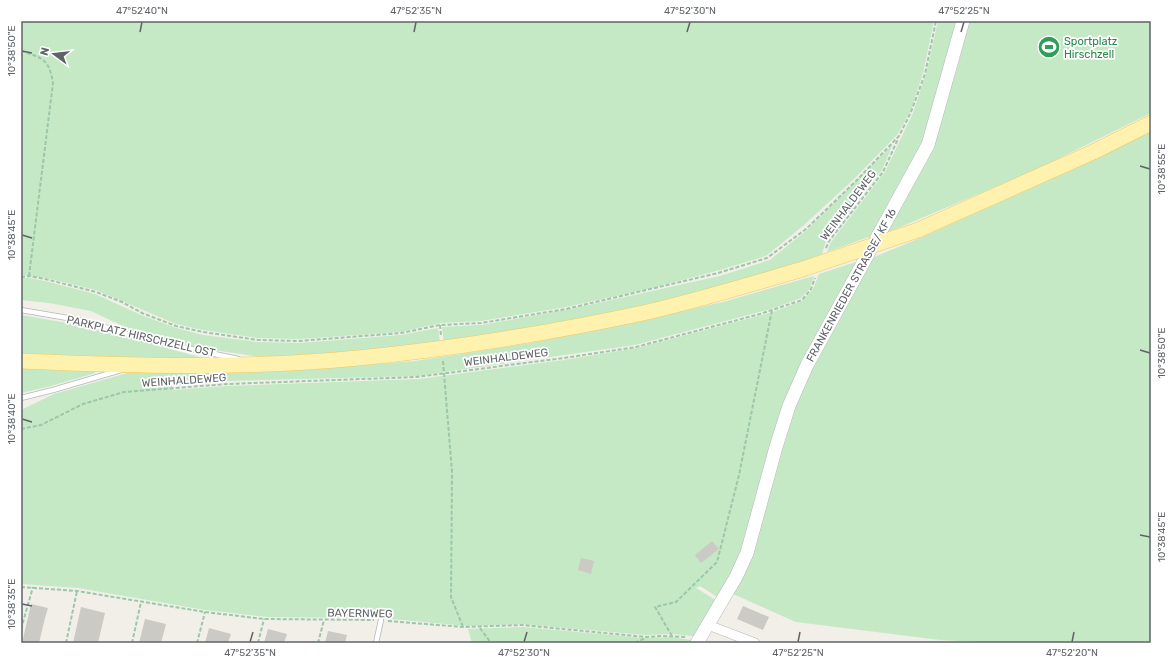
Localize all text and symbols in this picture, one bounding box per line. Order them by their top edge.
text: 47°52'40"N [116,5,168,17]
text: 47°52'35"N [390,5,442,17]
text: 47°52'30"N [664,5,716,17]
text: 47°52'25"N [938,5,990,17]
text: 10°38'50"E [6,25,18,77]
north arrow [34,34,74,74]
sports icon: Sportplatz Hirschzell [1036,34,1062,60]
place label: Sportplatz Hirschzell [1064,35,1118,61]
text: N [38,46,52,57]
text: 10°38'55"E [1156,144,1168,194]
street label: WEINHALDEWEG [818,168,879,243]
street label: FRANKENRIEDER STRASSE/ KF 16 [804,206,899,364]
text: 10°38'45"E [6,210,18,260]
street label: PARKPLATZ HIRSCHZELL OST [65,313,217,360]
text: 10°38'50"E [1156,327,1168,379]
street label: WEINHALDEWEG [463,346,549,369]
street label: WEINHALDEWEG [141,371,227,390]
text: 10°38'40"E [6,394,18,444]
text: 10°38'45"E [1156,512,1168,562]
text: 10°38'35"E [6,579,18,629]
street label: BAYERNWEG [327,606,393,621]
text: 47°52'35"N [224,647,276,659]
text: 47°52'30"N [498,647,550,659]
text: 47°52'25"N [772,647,824,659]
text: 47°52'20"N [1046,647,1098,659]

